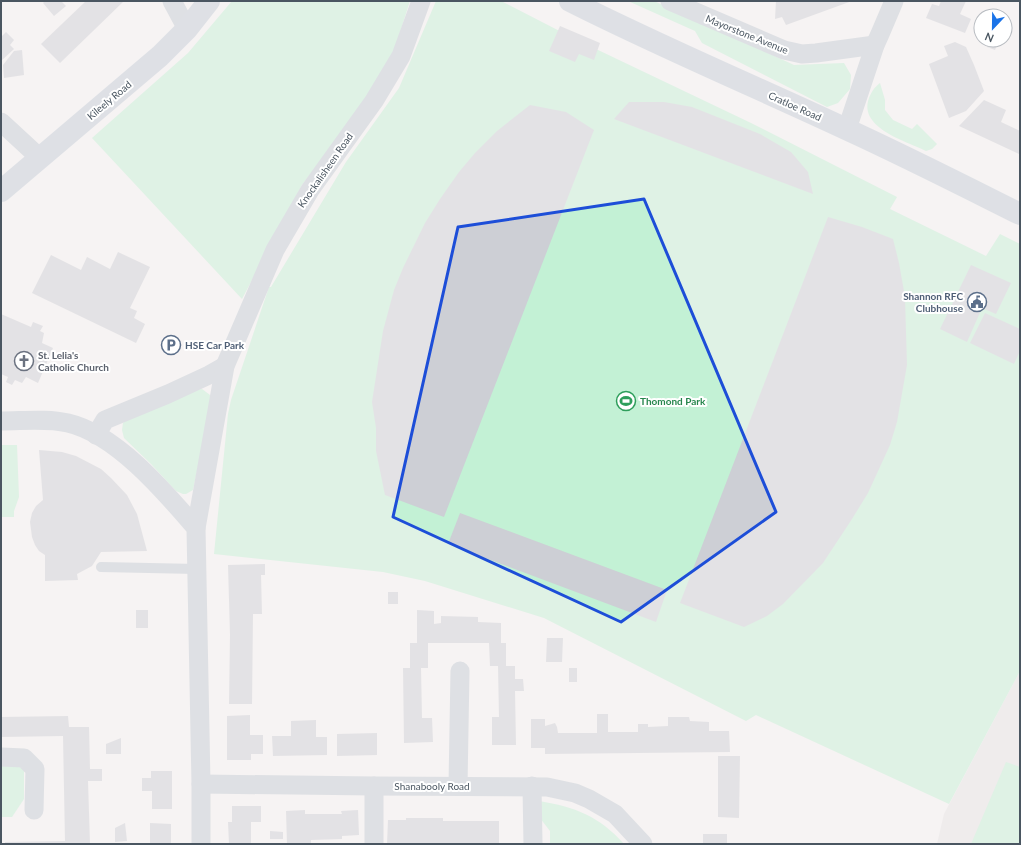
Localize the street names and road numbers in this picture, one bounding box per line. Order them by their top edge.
street label: Mayorstone Avenue [704,12,790,56]
street label: Kileely Road [84,78,134,122]
street label: Cratloe Road [767,89,823,123]
street label: Knockalisheen Road [295,130,355,210]
street label: Shanabooly Road [394,780,470,792]

